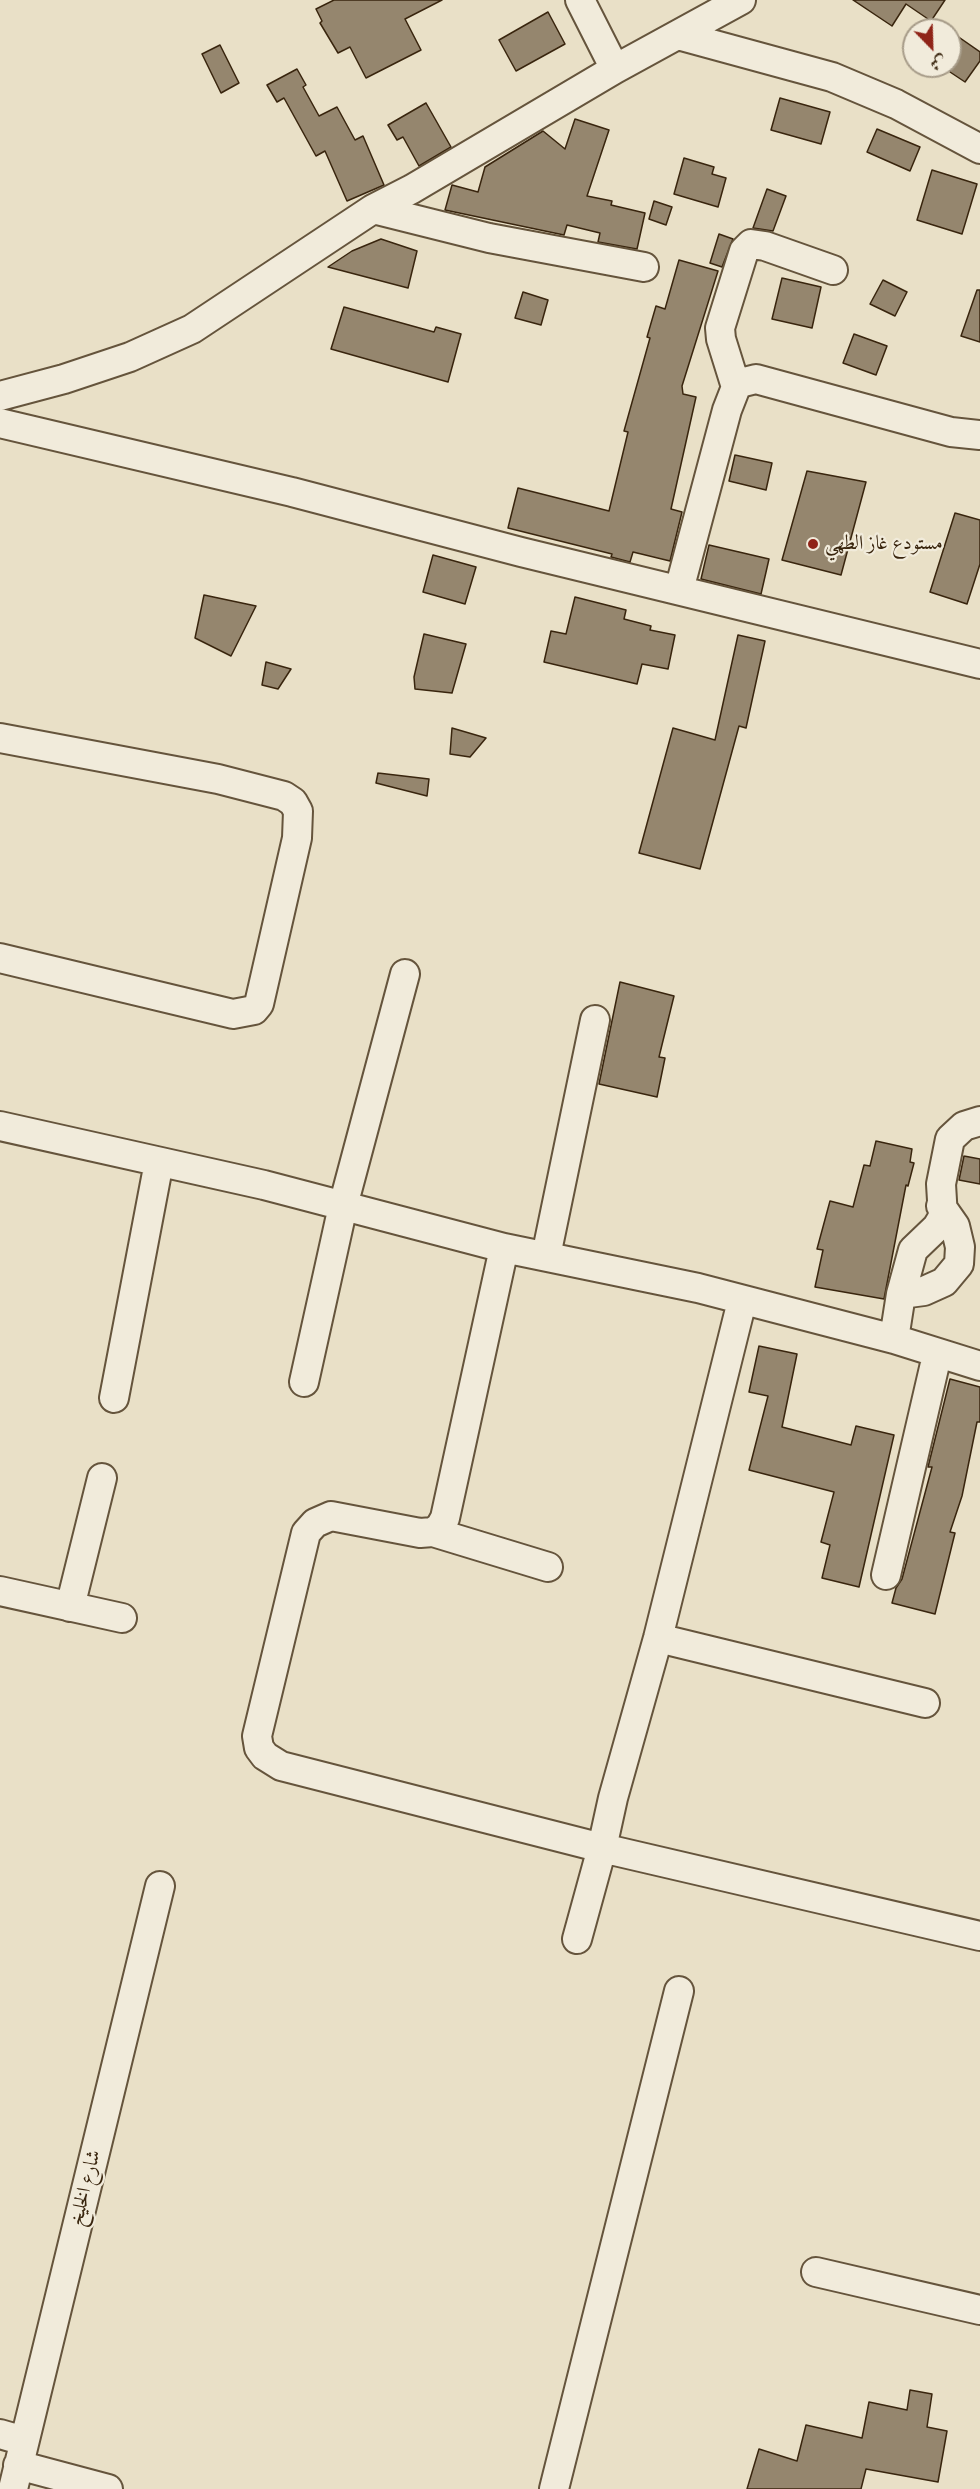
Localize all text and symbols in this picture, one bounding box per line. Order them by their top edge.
north arrow [902,18,962,78]
text: ش [927,50,949,75]
place label: مستودع غاز الطهي [825,532,943,556]
marker: مستودع غاز الطهي [806,537,820,551]
street label: شارع الخليخ [65,2148,107,2228]

